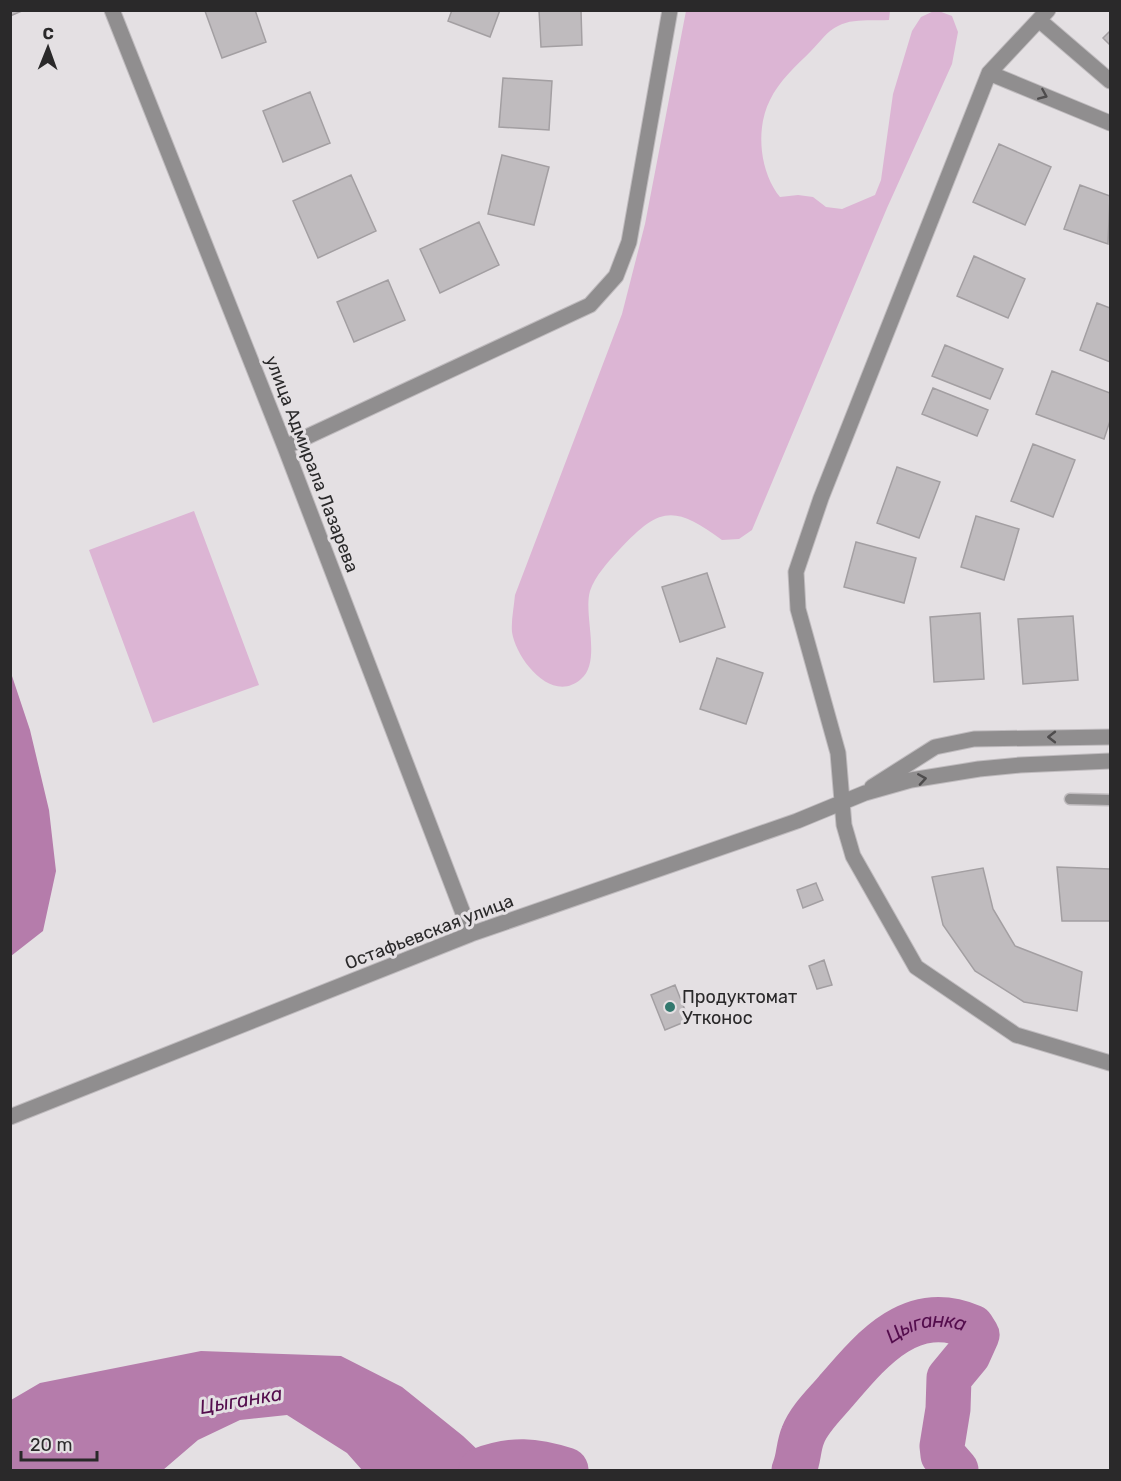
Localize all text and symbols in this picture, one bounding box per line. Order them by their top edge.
north arrow [18,18,78,78]
text: С [42,24,54,43]
one-way arrow [1037,88,1048,100]
street label: улица Адмирала Лазарева [260,353,364,575]
one-way arrow [1048,731,1057,743]
one-way arrow [917,773,926,785]
street label: Остафьевская улица [342,890,516,974]
place label: Продуктомат Утконос [682,986,797,1029]
marker: Продуктомат Утконос [663,1000,677,1014]
water label: Цыганка [881,1308,970,1348]
water label: Цыганка [198,1381,285,1419]
scale bar [21,1424,98,1462]
text: 20 m [30,1434,72,1456]

